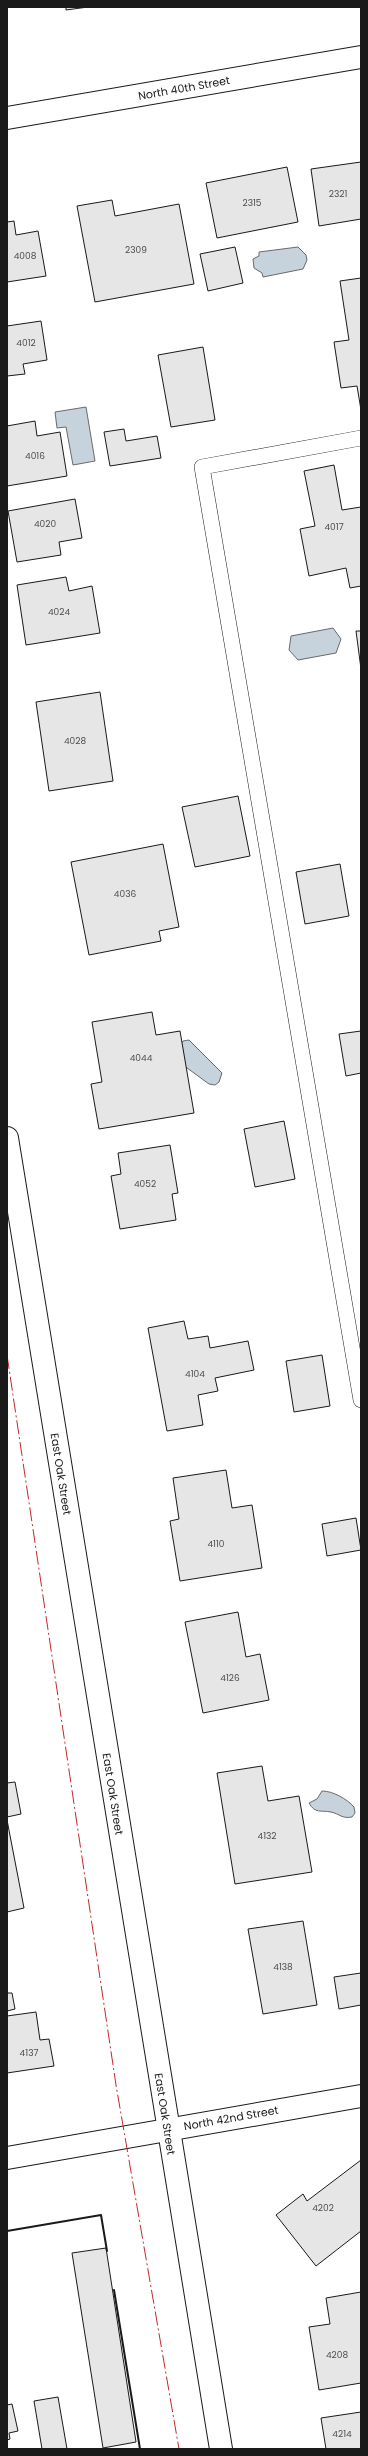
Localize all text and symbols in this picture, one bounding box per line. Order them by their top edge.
street label: North 40th Street [137,72,231,104]
house number: 2321 [329,188,347,200]
house number: 2315 [242,197,262,209]
house number: 2309 [125,244,147,256]
house number: 4008 [14,250,37,262]
house number: 4012 [16,337,36,349]
house number: 4016 [25,450,45,462]
house number: 4020 [34,518,56,530]
house number: 4017 [324,521,344,533]
house number: 4024 [48,606,70,618]
house number: 4028 [64,735,86,747]
house number: 4036 [114,888,136,900]
house number: 4044 [130,1052,153,1064]
house number: 4052 [134,1178,156,1190]
house number: 4104 [185,1368,205,1380]
street label: East Oak Street [47,1432,75,1516]
house number: 4110 [207,1538,225,1550]
house number: 4126 [220,1672,240,1684]
street label: East Oak Street [99,1752,127,1836]
house number: 4132 [257,1830,277,1842]
house number: 4138 [273,1961,293,1973]
house number: 4137 [20,2047,38,2059]
street label: East Oak Street [151,2072,179,2156]
street label: North 42nd Street [182,2102,280,2134]
house number: 4202 [312,2202,334,2214]
house number: 4208 [326,2349,348,2361]
house number: 4214 [332,2428,352,2440]

